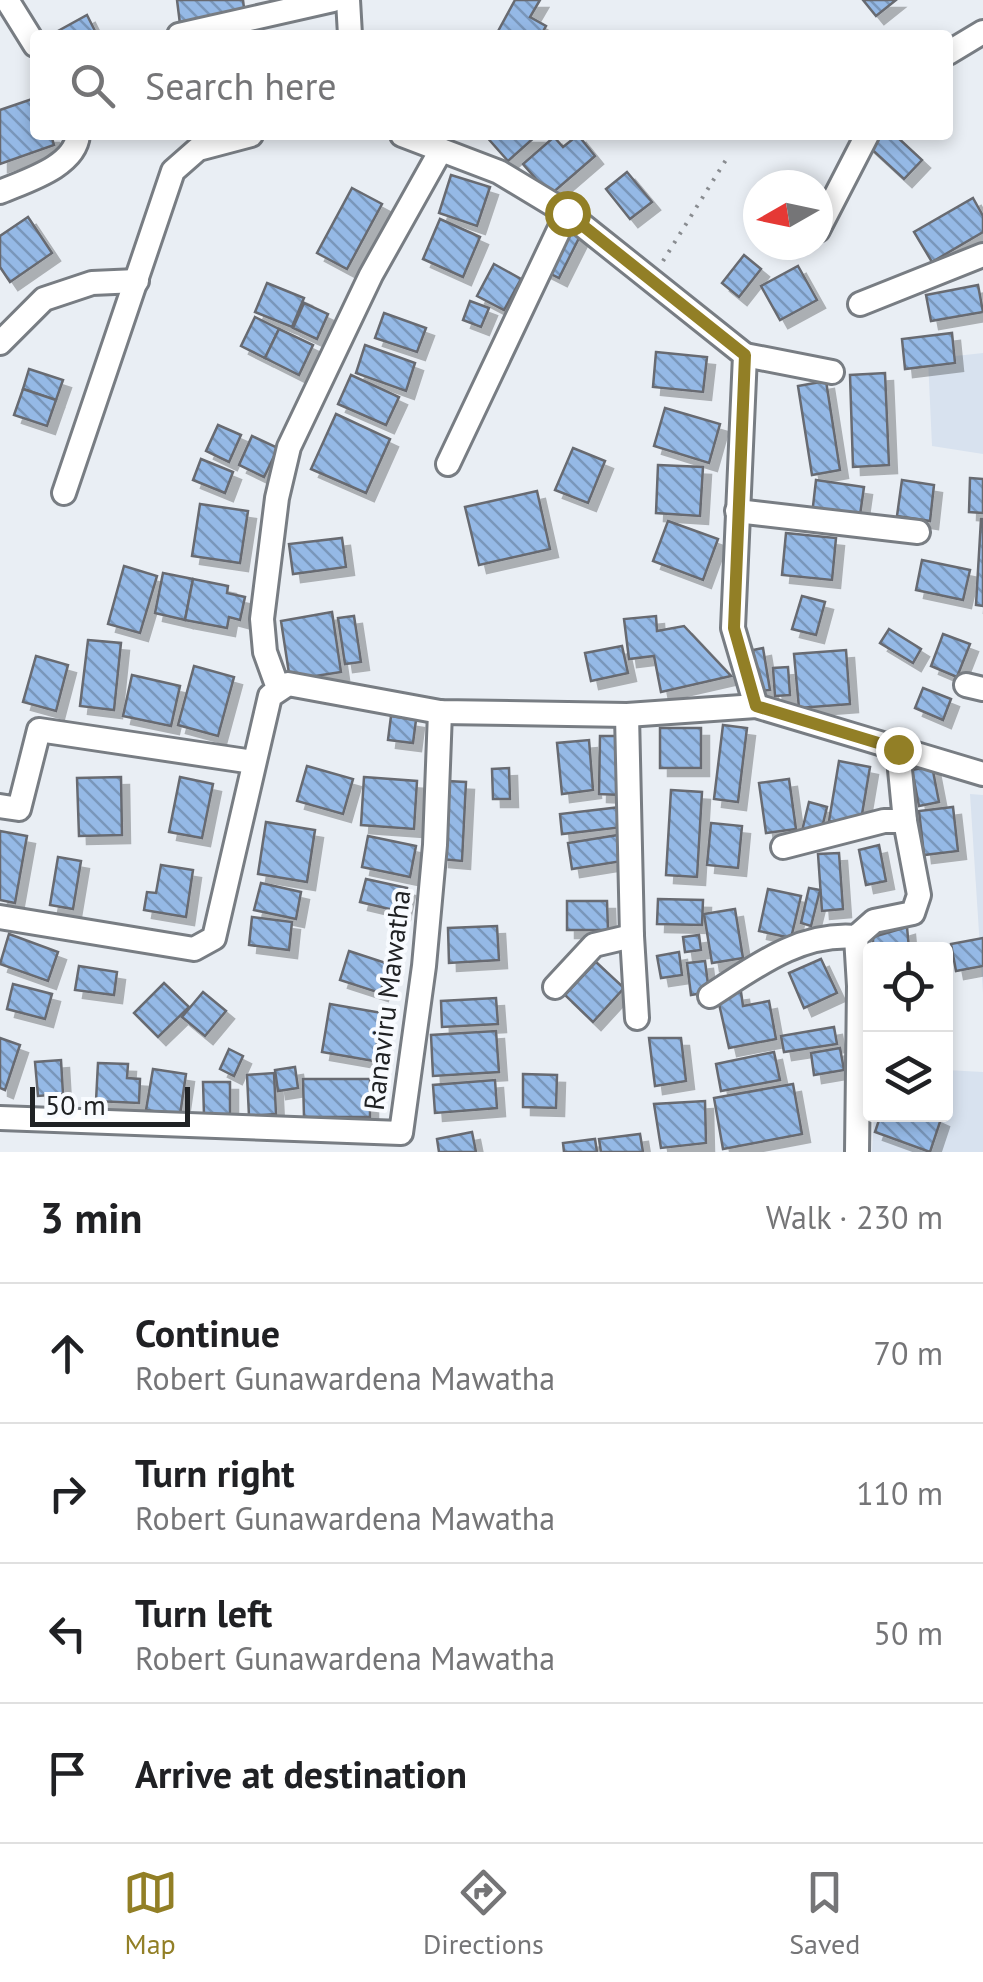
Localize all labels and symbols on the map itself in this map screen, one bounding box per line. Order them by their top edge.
north arrow [743,170,833,260]
route start [545,191,591,237]
route end [876,727,922,773]
street label: Ranaviru Mawatha [355,888,418,1112]
scale bar [30,1082,190,1126]

